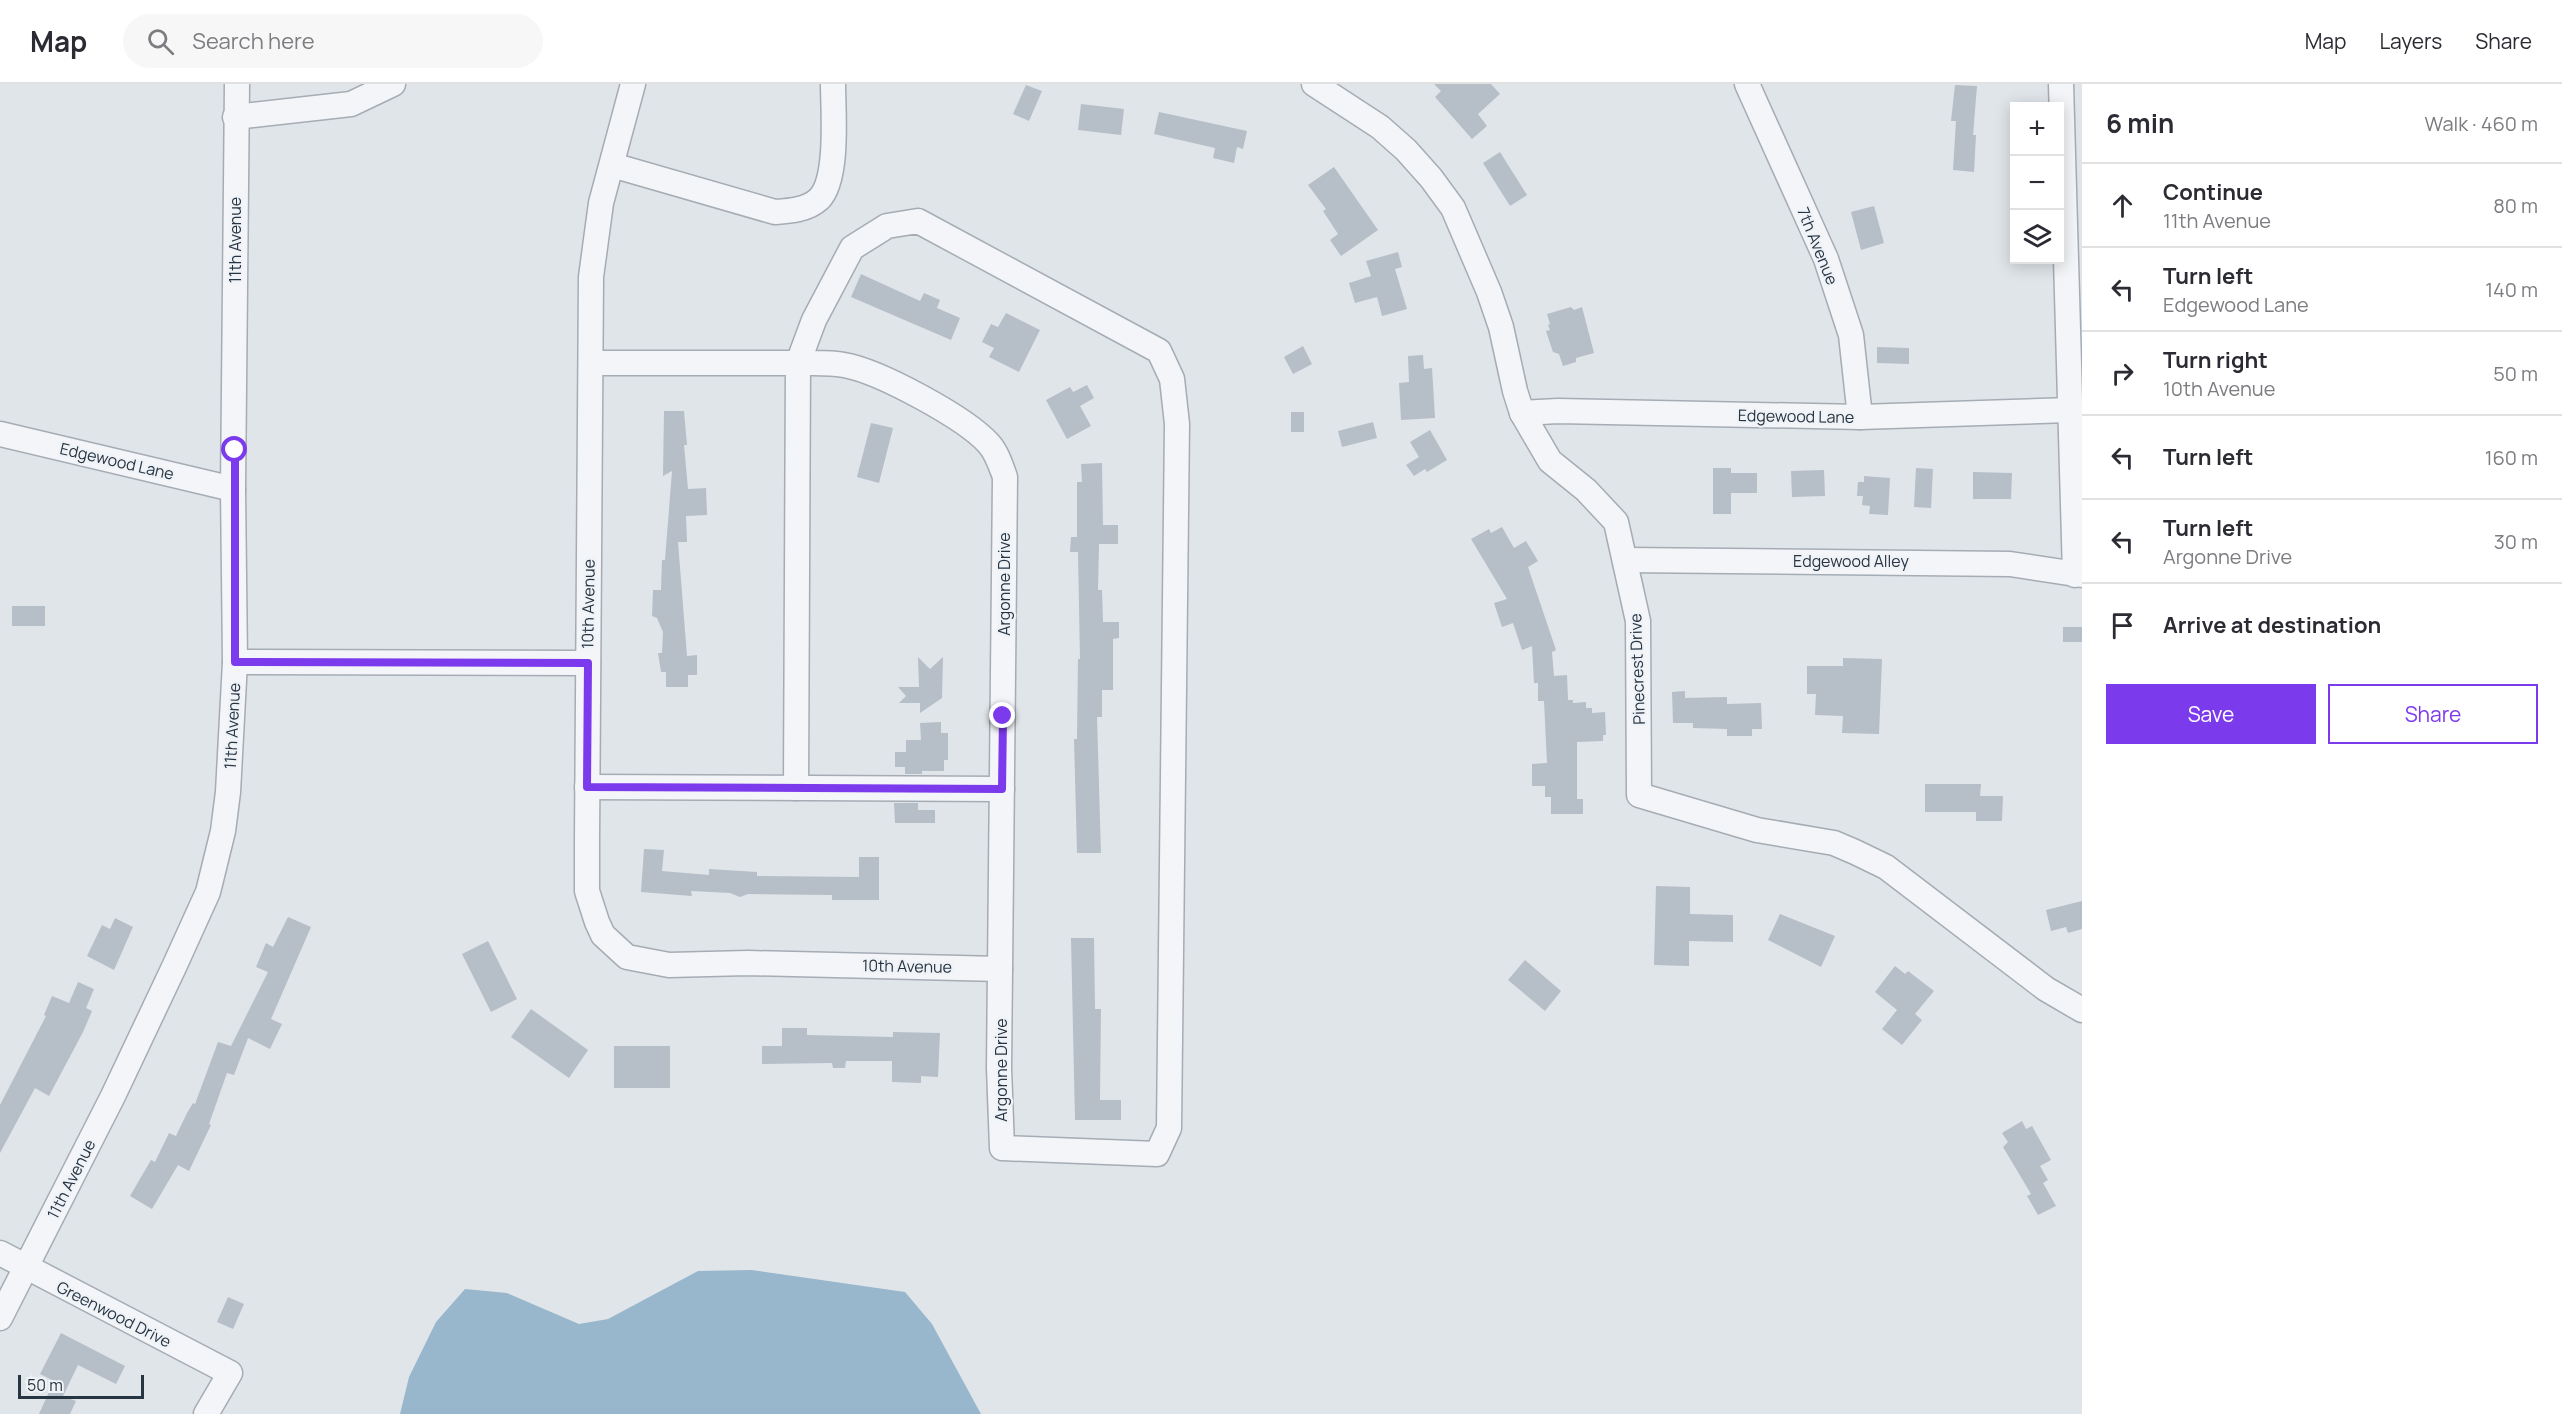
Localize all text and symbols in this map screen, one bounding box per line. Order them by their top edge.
search box [123,14,543,68]
text: Map [30,22,87,60]
icon: search [144,25,177,58]
text: Search here [192,26,315,56]
text: Map [2305,27,2346,55]
text: Layers [2379,27,2442,55]
text: Share [2475,27,2532,55]
map controls [2010,102,2064,264]
button: + [2010,102,2064,156]
text: 6 min [2106,105,2174,141]
text: Walk · 460 m [2425,110,2538,137]
button: − [2010,156,2064,210]
text: Continue [2163,177,2263,207]
icon: ahead [2106,189,2139,222]
text: 80 m [2493,192,2538,219]
street label: 11th Avenue [224,197,246,283]
street label: 7th Avenue [1792,204,1844,288]
text: 11th Avenue [2163,207,2271,234]
button: layers [2010,210,2064,264]
text: Turn left [2163,261,2253,291]
icon: left [2106,273,2139,306]
text: 140 m [2485,276,2538,303]
text: Edgewood Lane [2163,291,2309,318]
text: Turn right [2163,345,2268,375]
icon: right [2106,357,2139,390]
text: 50 m [2493,360,2538,387]
text: 10th Avenue [2163,375,2275,402]
street label: Edgewood Lane [1738,404,1854,428]
route start [221,436,247,462]
street label: Edgewood Lane [58,437,176,485]
icon: left [2106,441,2139,474]
text: Turn left [2163,442,2253,472]
text: 160 m [2485,444,2538,471]
text: Turn left [2163,513,2253,543]
icon: left [2106,525,2139,558]
text: 30 m [2494,528,2538,555]
street label: Argonne Drive [993,532,1015,636]
text: Argonne Drive [2163,543,2292,570]
street label: Edgewood Alley [1793,550,1910,572]
street label: 10th Avenue [576,559,600,649]
icon: arrive [2106,609,2139,642]
text: Arrive at destination [2163,610,2381,640]
street label: Pinecrest Drive [1624,613,1650,725]
street label: 11th Avenue [219,682,245,770]
button: Save [2106,684,2316,744]
button: Share [2328,684,2538,744]
route end [989,702,1015,728]
street label: 10th Avenue [862,954,952,978]
street label: Argonne Drive [990,1018,1012,1122]
street label: 11th Avenue [42,1136,100,1222]
street label: Greenwood Drive [53,1276,175,1352]
scale bar [18,1372,144,1400]
text: 50 m [27,1374,63,1396]

